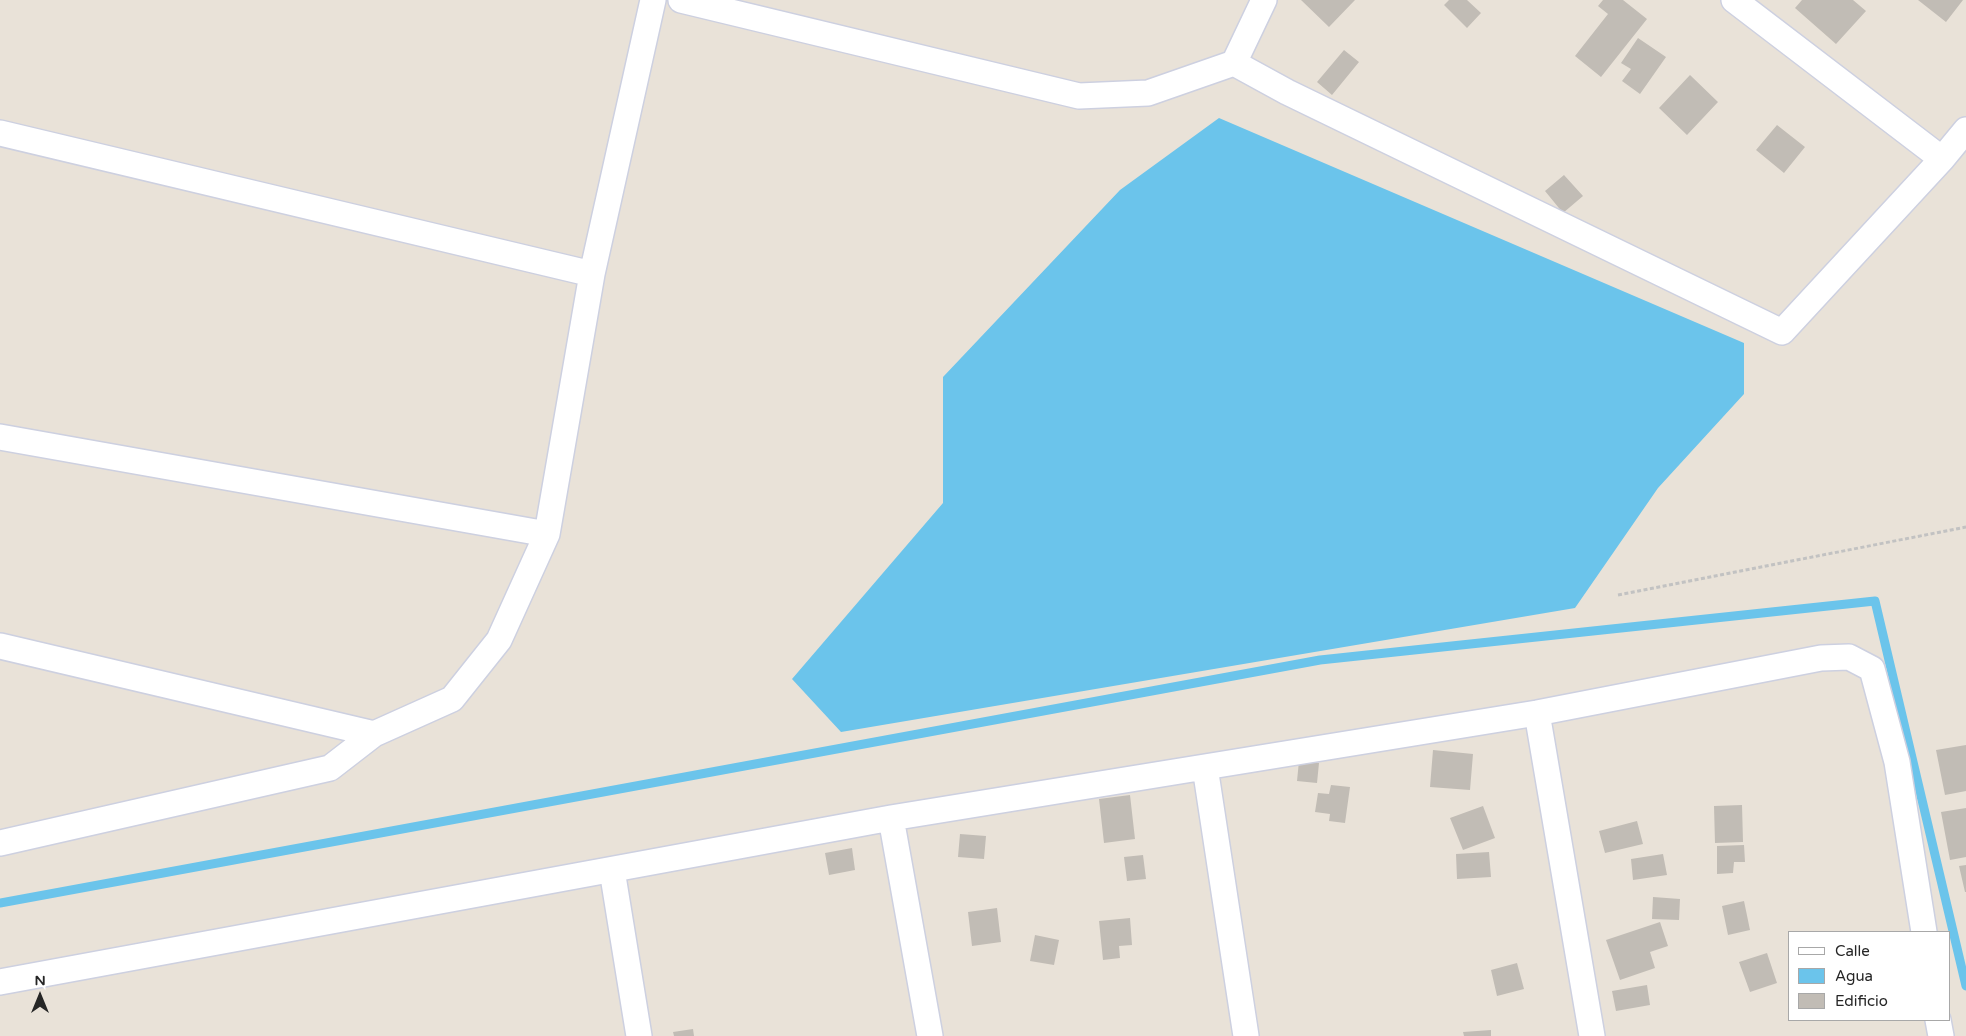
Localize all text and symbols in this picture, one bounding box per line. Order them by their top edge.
legend [1788,931,1951,1021]
text: Calle [1835,942,1870,960]
text: Agua [1835,967,1873,985]
north arrow [15,971,65,1021]
text: N [34,972,46,989]
text: Edificio [1835,992,1888,1010]

